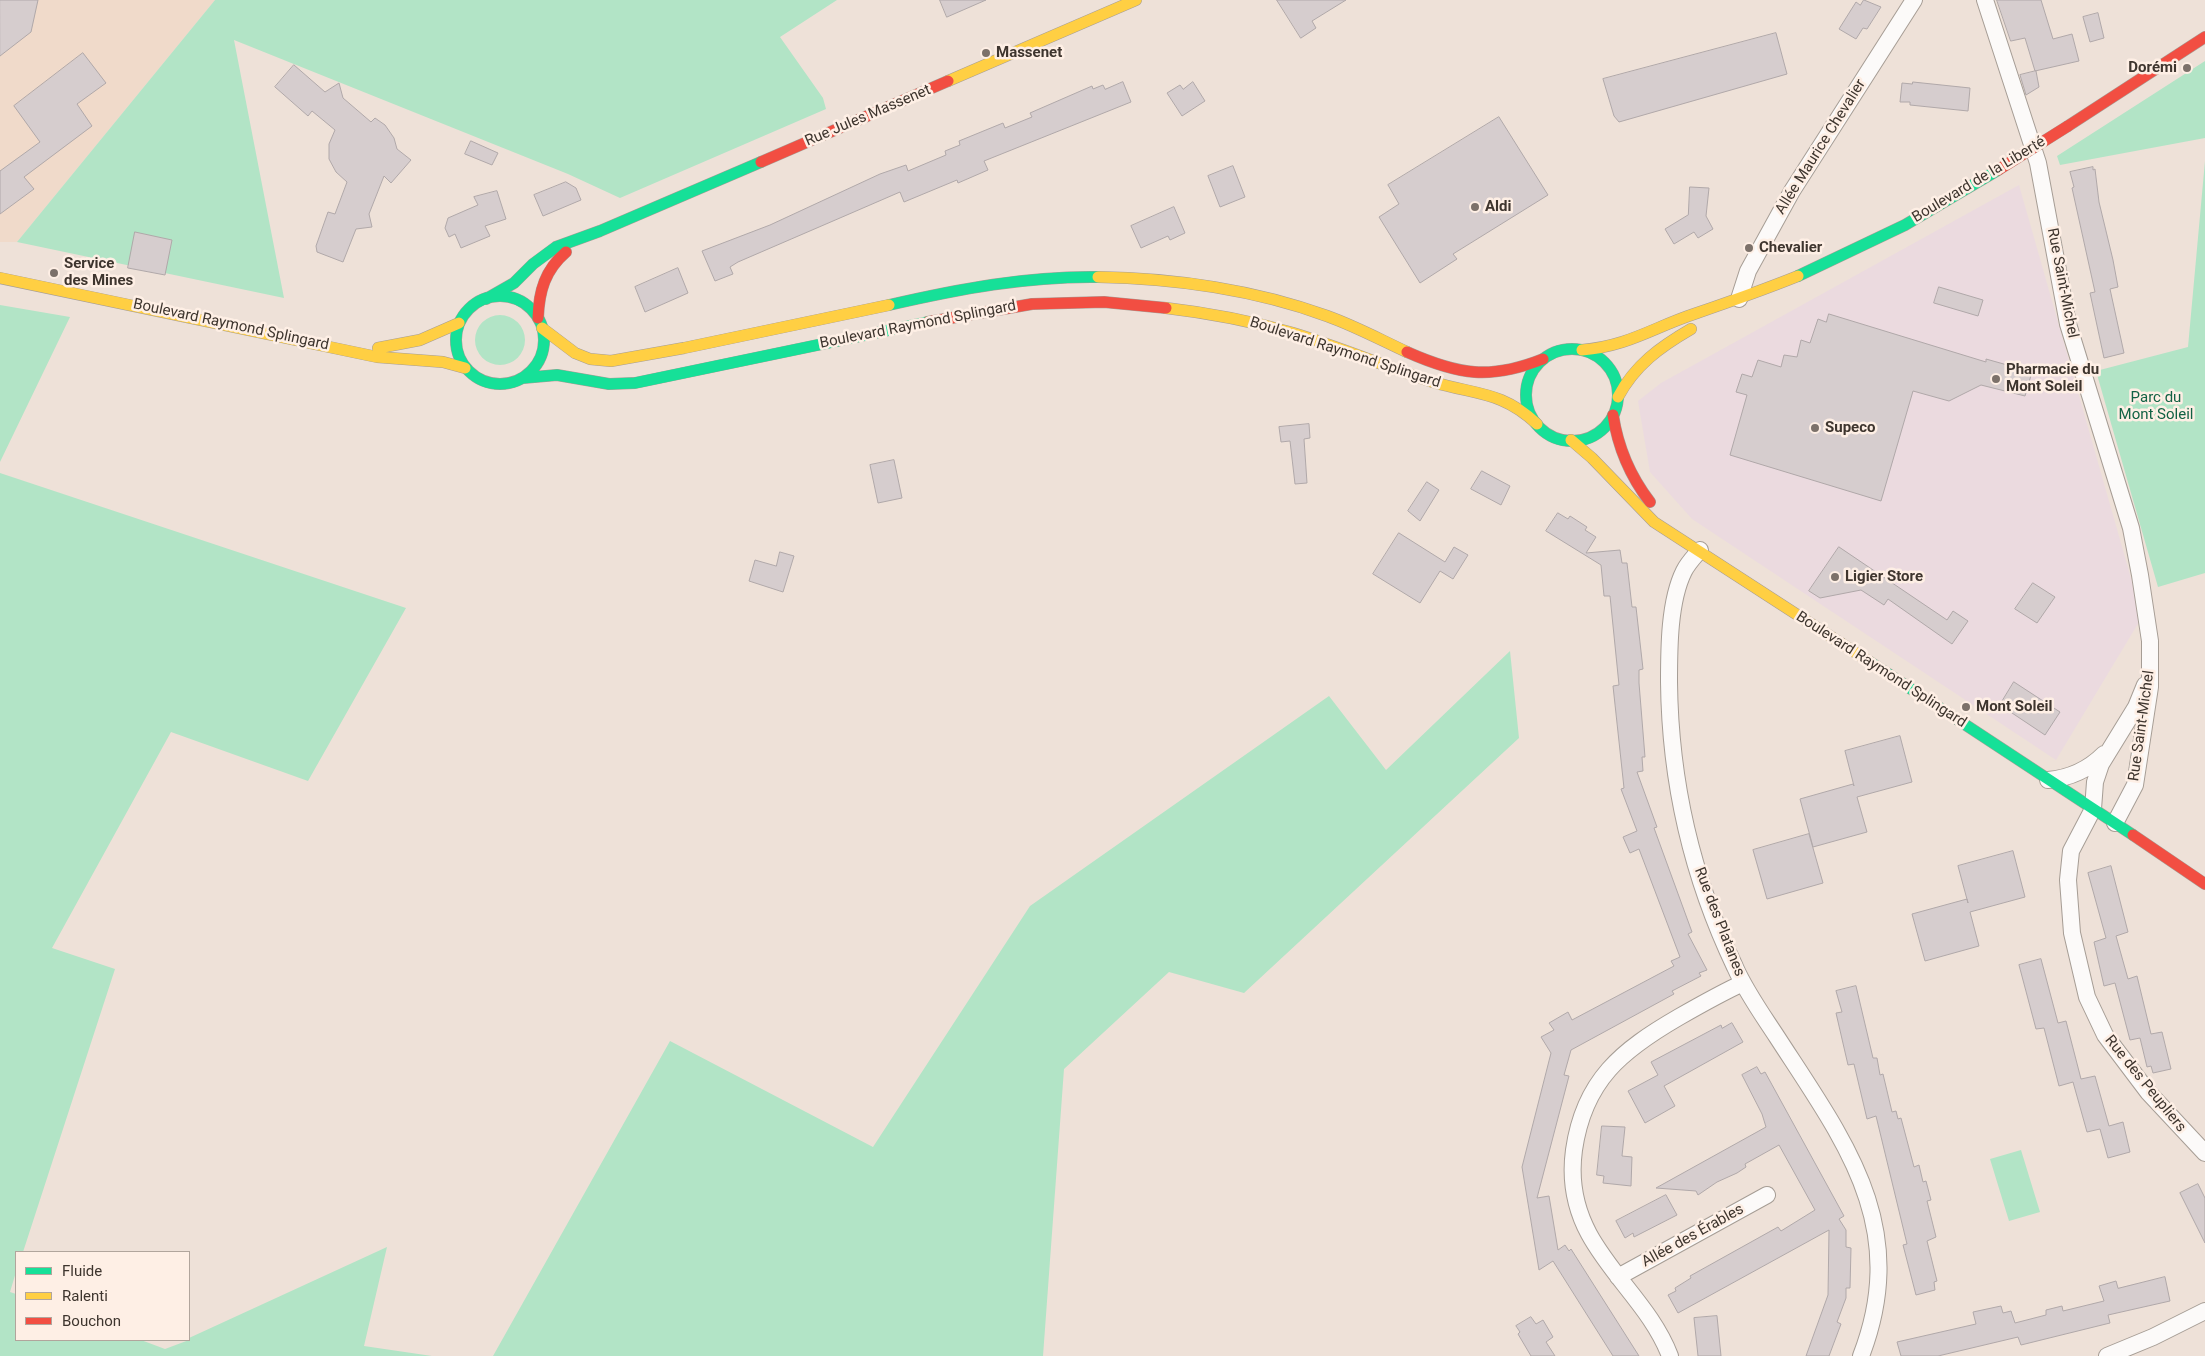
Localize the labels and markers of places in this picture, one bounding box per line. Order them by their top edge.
place label: Massenet [996,44,1062,62]
marker: Massenet [980,47,992,59]
place label: Dorémi [2128,59,2177,77]
marker: Dorémi [2181,62,2193,74]
place label: Aldi [1485,198,1511,216]
marker: Aldi [1469,201,1481,213]
place label: Chevalier [1759,239,1822,257]
marker: Chevalier [1743,242,1755,254]
place label: Service des Mines [64,255,133,290]
marker: Service des Mines [48,267,60,279]
place label: Pharmacie du Mont Soleil [2006,361,2099,396]
marker: Pharmacie du Mont Soleil [1990,373,2002,385]
place label: Supeco [1825,419,1875,437]
marker: Supeco [1809,422,1821,434]
place label: Ligier Store [1845,568,1923,586]
marker: Ligier Store [1829,571,1841,583]
place label: Mont Soleil [1976,698,2053,716]
marker: Mont Soleil [1960,701,1972,713]

